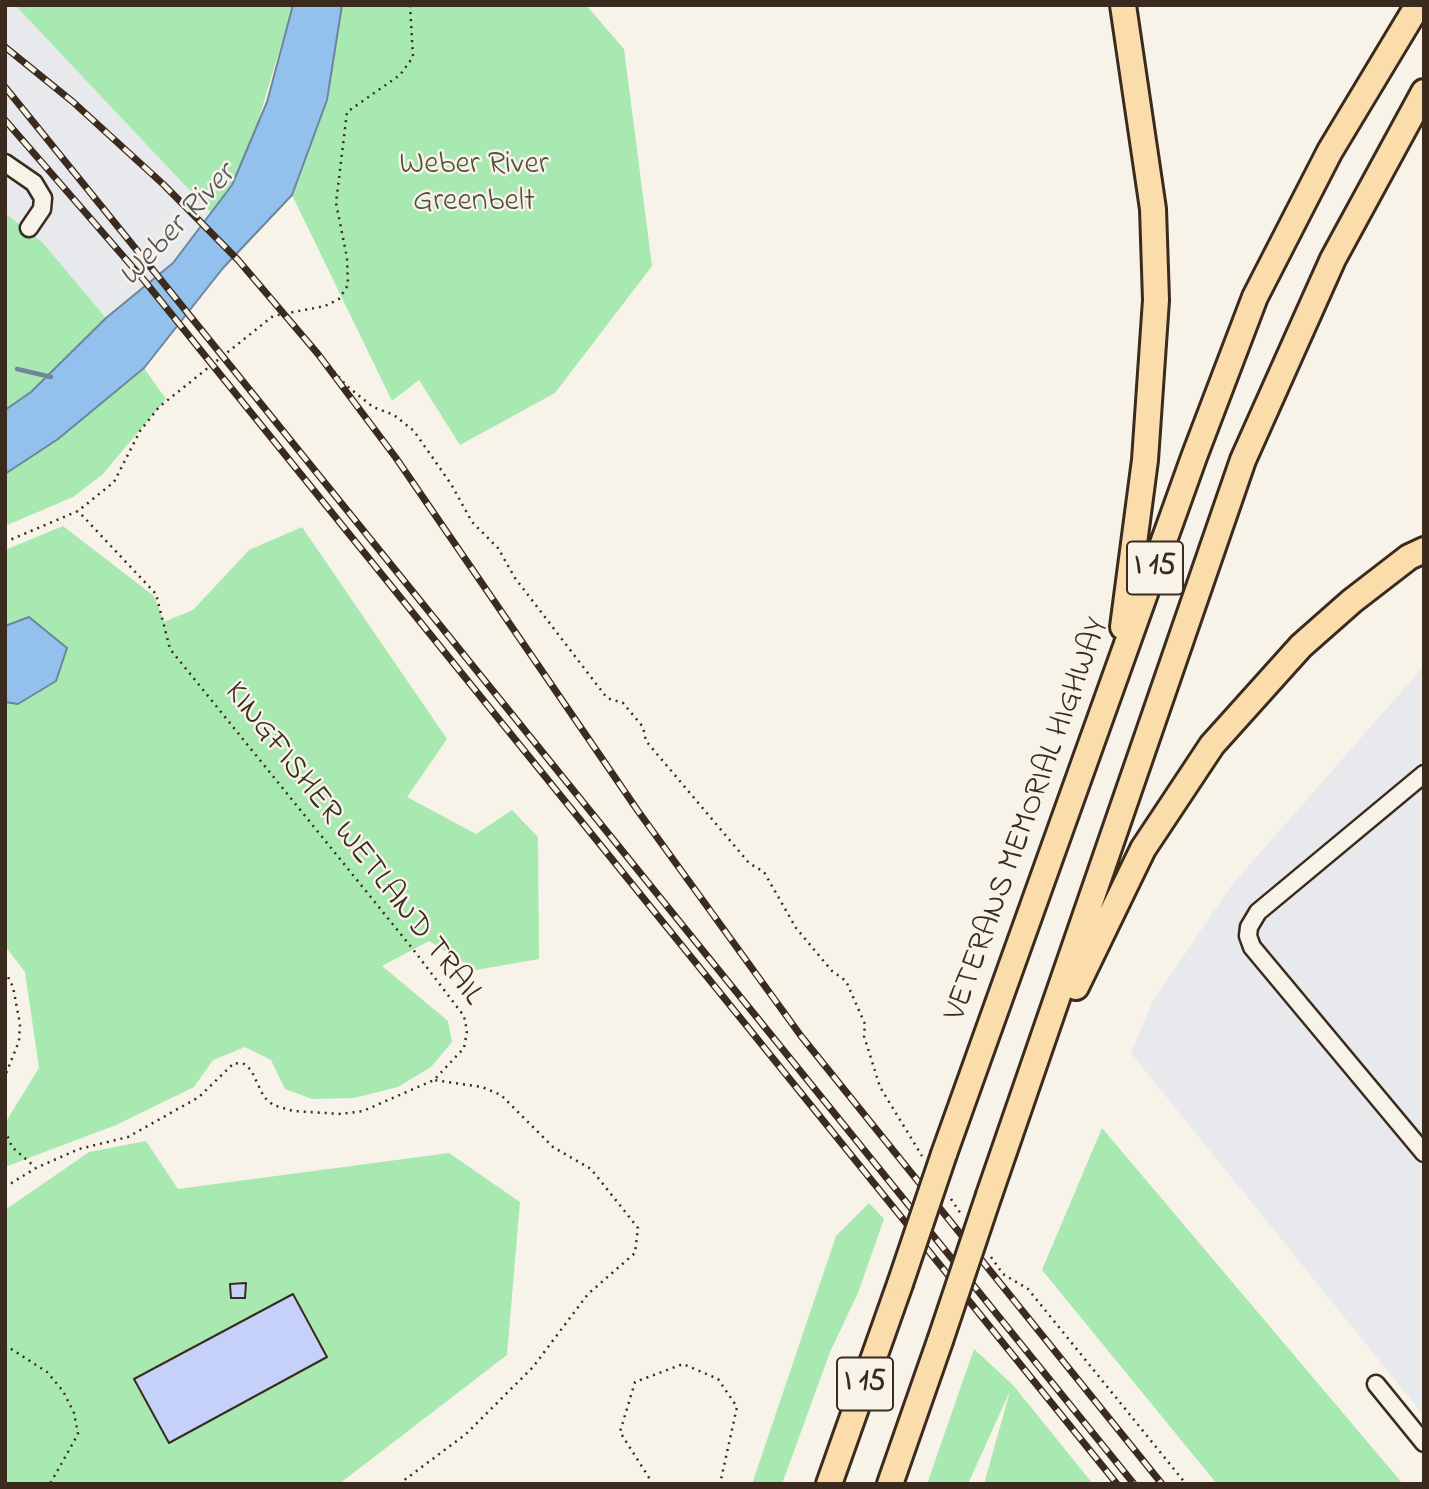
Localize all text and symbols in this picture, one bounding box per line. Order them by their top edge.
park label: Weber River Greenbelt [399,148,549,223]
water label: Weber River [112,157,246,297]
road number: I 15 [1127,541,1183,594]
street label: VETERANS MEMORIAL HIGHWAY [938,613,1120,1027]
street label: KINGFISHER WETLAND TRAIL [214,676,490,1014]
road number: I 15 [837,1358,893,1410]

